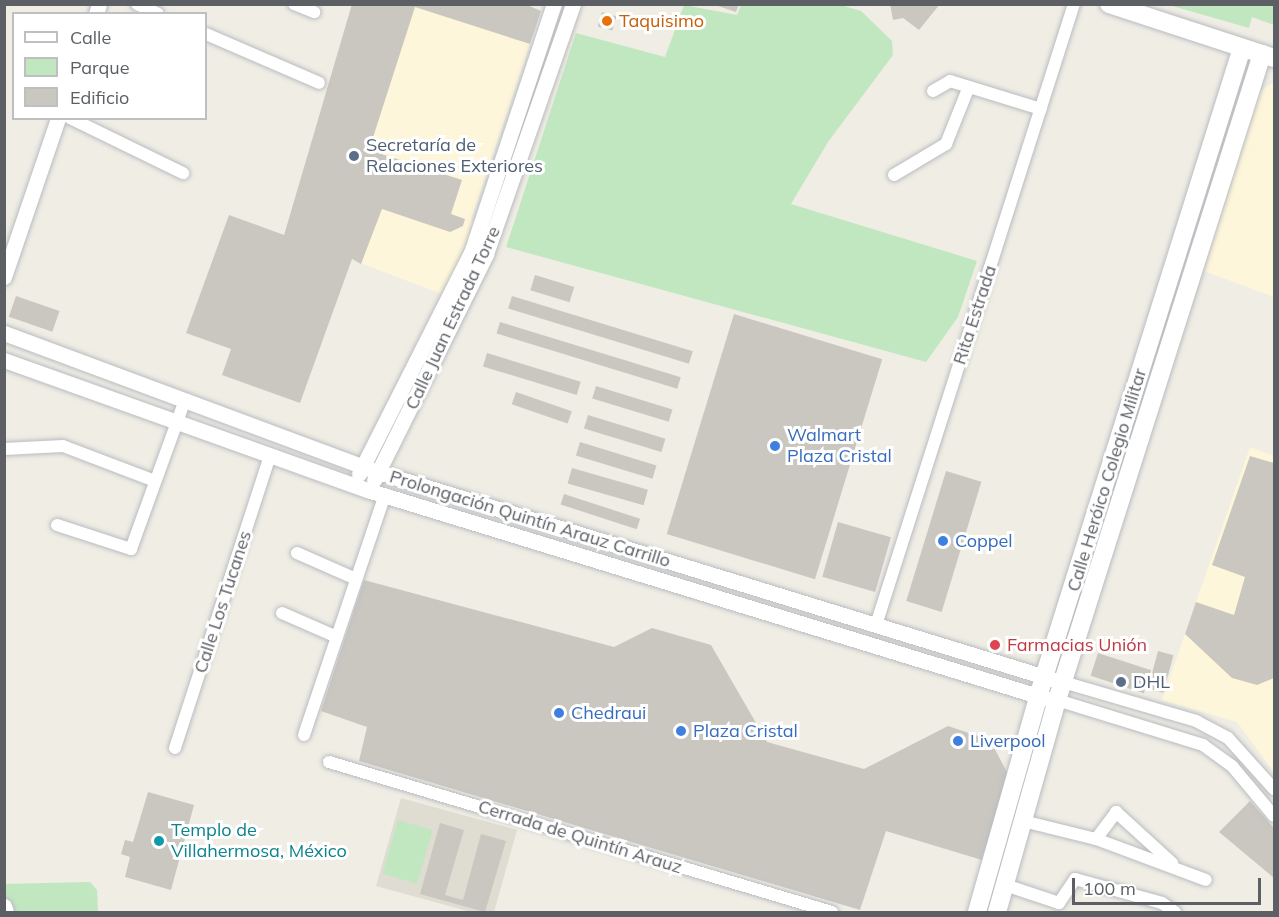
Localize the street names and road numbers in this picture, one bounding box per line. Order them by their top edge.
street label: Calle Juan Estrada Torre [401,223,505,413]
street label: Rita Estrada [949,263,1001,367]
street label: Calle Heróico Colegio Militar [1063,366,1151,594]
street label: Prolongación Quintín Arauz Carrillo [387,466,673,572]
street label: Calle Los Tucanes [190,528,256,676]
street label: Cerrada de Quintín Arauz [475,796,685,878]

